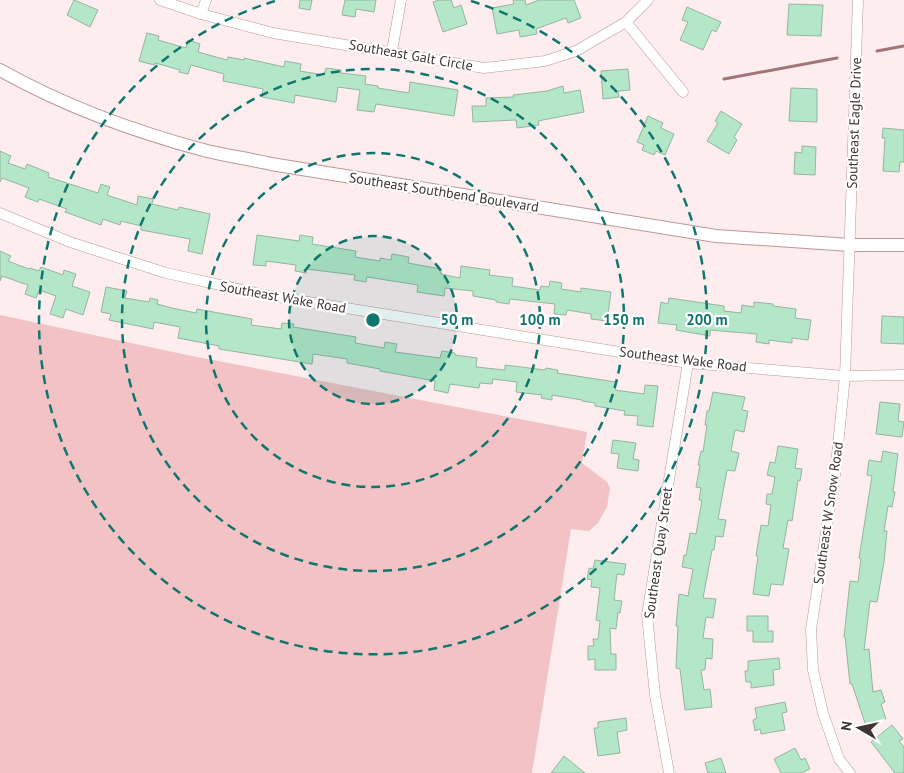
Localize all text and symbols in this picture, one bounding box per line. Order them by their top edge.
street label: Southeast Galt Circle [348,35,474,75]
street label: Southeast Eagle Drive [843,57,865,189]
street label: Southeast Southbend Boulevard [348,168,540,216]
street label: Southeast Wake Road [218,277,348,317]
text: 50 m [441,310,473,329]
text: 100 m [519,310,561,329]
text: 150 m [603,310,645,329]
text: 200 m [686,310,728,329]
centre of rings [364,311,382,329]
street label: Southeast Wake Road [618,342,748,376]
street label: Southeast W Snow Road [809,441,847,585]
street label: Southeast Quay Street [640,486,676,620]
north arrow [834,703,884,753]
text: N [837,720,856,732]

